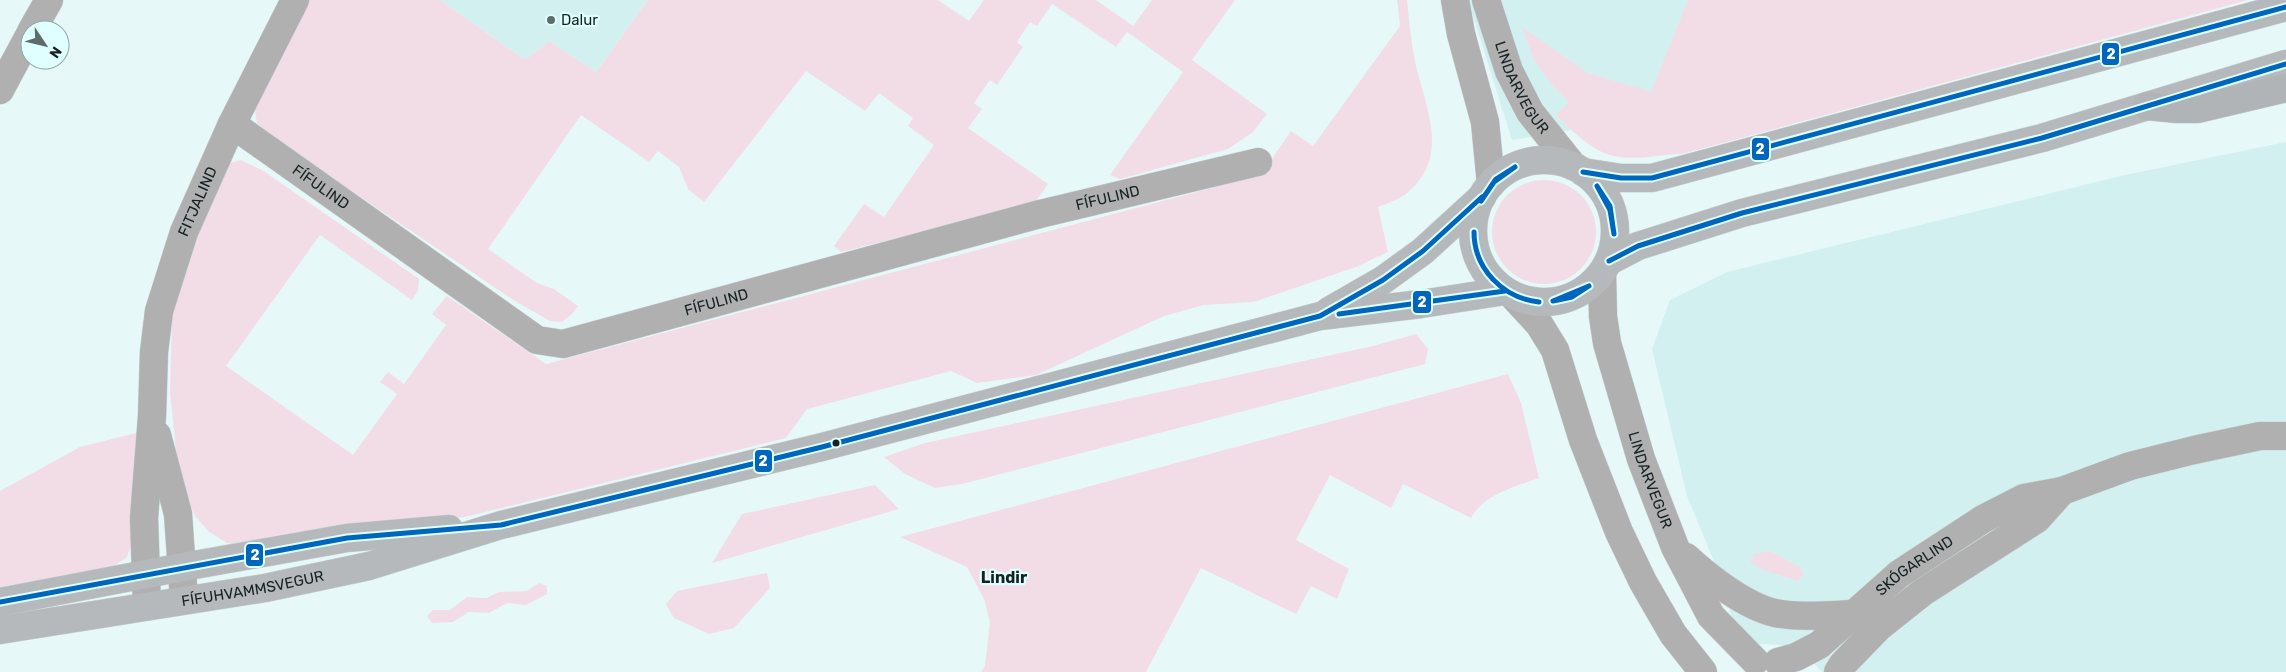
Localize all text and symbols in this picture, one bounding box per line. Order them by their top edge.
place label: Dalur [561,11,598,29]
marker: Dalur [545,14,557,26]
north arrow [20,20,70,70]
street label: LINDARVEGUR [1491,39,1553,138]
line badge: 2 [2101,42,2120,66]
text: N [45,43,65,61]
text: 2 [2106,46,2116,63]
line badge: 2 [1751,137,1770,161]
text: 2 [1755,141,1765,158]
street label: FÍFULIND [289,161,353,213]
street label: FITJALIND [174,164,221,239]
street label: FÍFULIND [1074,182,1142,214]
street label: FÍFULIND [682,285,750,319]
line badge: 2 [1412,290,1432,314]
text: 2 [1417,294,1427,311]
street label: LINDARVEGUR [1624,429,1676,531]
unlabelled marker [831,438,841,448]
line badge: 2 [754,449,773,473]
text: 2 [758,453,768,470]
street label: SKÓGARLIND [1872,532,1957,599]
line badge: 2 [245,543,264,567]
text: 2 [250,547,260,564]
street label: FÍFUHVAMMSVEGUR [180,567,326,610]
district label: Lindir [981,568,1028,587]

